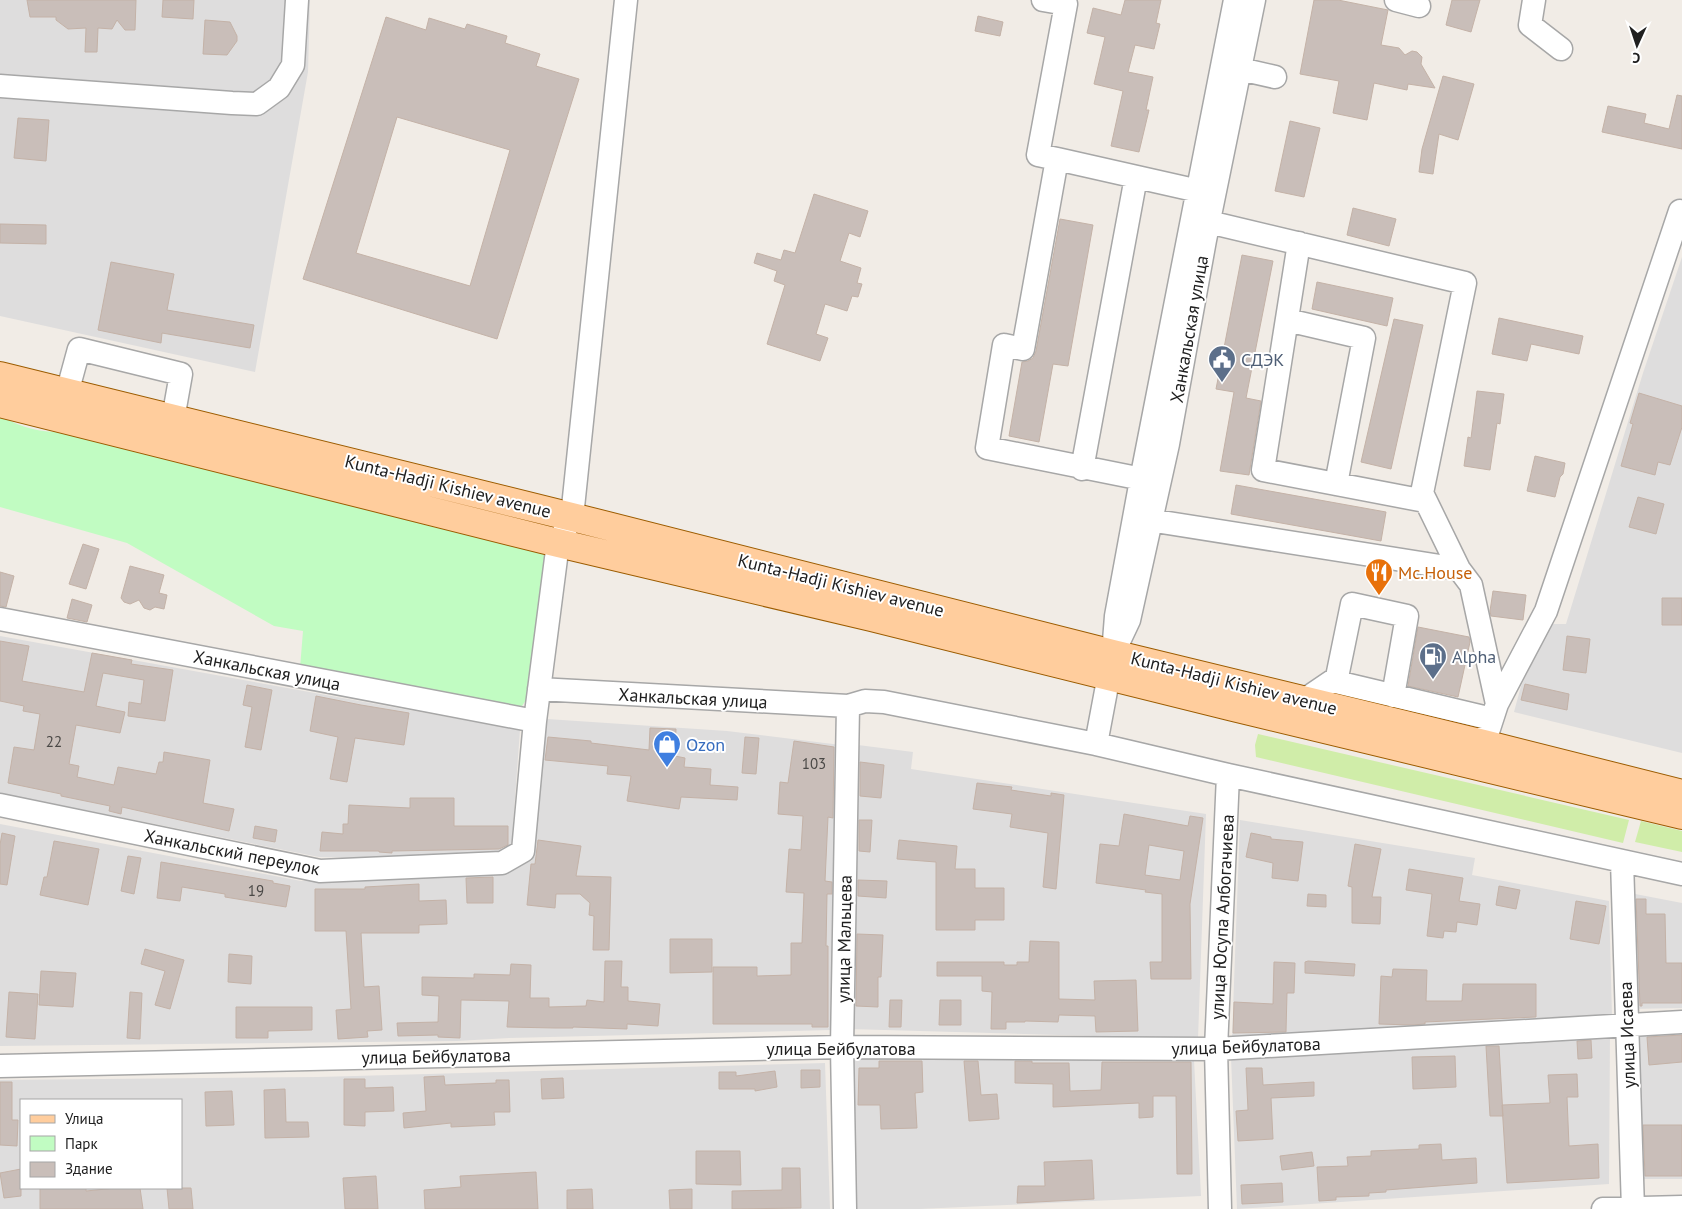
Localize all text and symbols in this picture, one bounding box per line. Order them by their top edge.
north arrow [1612,20,1662,70]
text: С [1632,49,1641,67]
street label: Ханкальская улица [1165,253,1213,405]
public building icon: СДЭК [1207,344,1237,383]
place label: СДЭК [1241,348,1284,371]
street label: Kunta-Hadji Kishiev avenue [343,449,553,523]
street label: Kunta-Hadji Kishiev avenue [736,548,946,622]
restaurant icon: Mc.House [1364,557,1394,596]
place label: Mc.House [1398,561,1472,584]
fuel station icon: Alpha [1418,641,1448,680]
street label: Ханкальская улица [192,644,342,696]
place label: Alpha [1452,645,1496,668]
street label: Kunta-Hadji Kishiev avenue [1129,646,1339,720]
street label: Ханкальская улица [618,683,768,713]
shop icon: Ozon [652,729,682,768]
house number: 22 [46,732,62,751]
place label: Ozon [686,733,725,756]
house number: 103 [802,754,826,773]
street label: улица Юсупа Албогачиева [1205,814,1239,1020]
street label: Ханкальский переулок [142,824,322,880]
street label: улица Мальцева [831,875,857,1003]
house number: 19 [248,881,264,900]
street label: улица Исаева [1614,981,1640,1089]
street label: улица Бейбулатова [1171,1032,1321,1060]
street label: улица Бейбулатова [766,1037,916,1060]
street label: улица Бейбулатова [361,1043,511,1069]
legend [20,1099,182,1189]
text: Улица [65,1109,103,1128]
text: Парк [65,1134,98,1153]
text: Здание [65,1159,113,1178]

